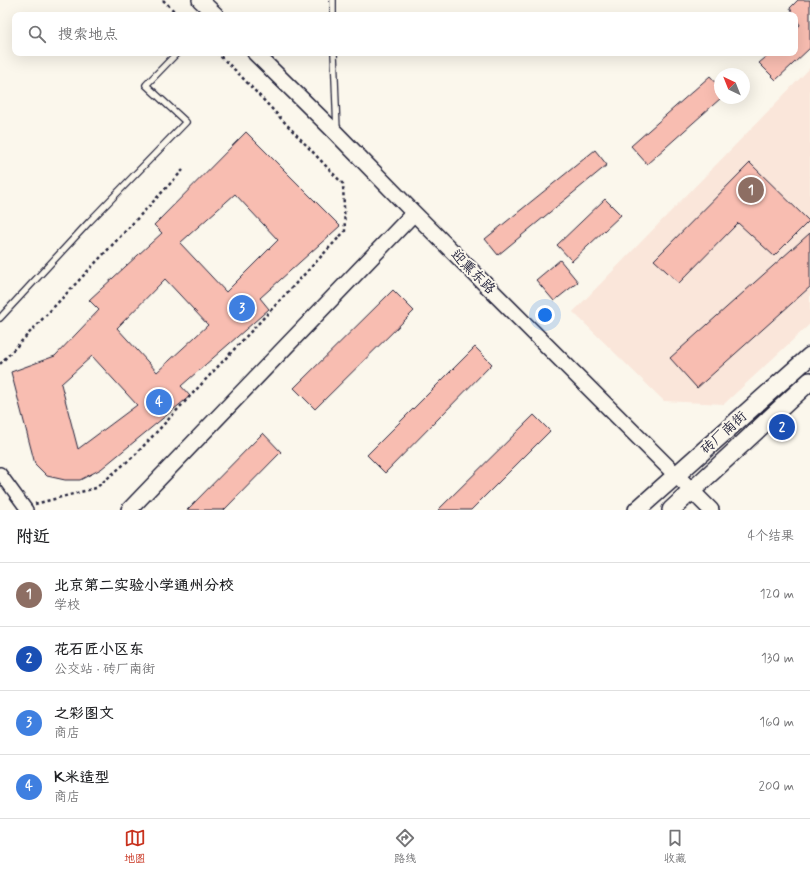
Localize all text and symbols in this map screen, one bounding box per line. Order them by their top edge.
search box [12,12,798,56]
icon: search [26,23,48,45]
text: 搜索地点 [58,25,118,45]
north arrow [714,68,750,104]
pin: 1 [738,175,764,205]
street label: 迎熏东路 [447,246,499,298]
pin: 3 [229,293,255,323]
your location [535,305,555,325]
pin: 4 [146,387,172,417]
street label: 砖厂南街 [697,408,751,458]
pin: 2 [769,412,795,442]
text: 附近 [16,526,50,548]
text: 4个结果 [747,528,794,545]
text: 北京第二实验小学通州分校 [54,576,234,596]
text: 1 [26,586,32,603]
text: 120 m [760,586,794,603]
text: 学校 [54,597,80,614]
text: 花石匠小区东 [54,640,144,660]
text: 2 [26,650,32,667]
text: 130 m [761,650,794,667]
text: 公交站 · 砖厂南街 [54,661,155,678]
text: 之彩图文 [54,704,114,724]
text: 3 [26,714,32,731]
text: 160 m [759,714,794,731]
text: 商店 [54,725,80,742]
text: K米造型 [54,768,110,788]
text: 4 [25,778,33,795]
text: 200 m [759,778,794,795]
text: 商店 [54,789,80,806]
tab: 地图 [124,827,146,866]
tab: 路线 [394,827,416,866]
tab: 收藏 [664,827,686,866]

